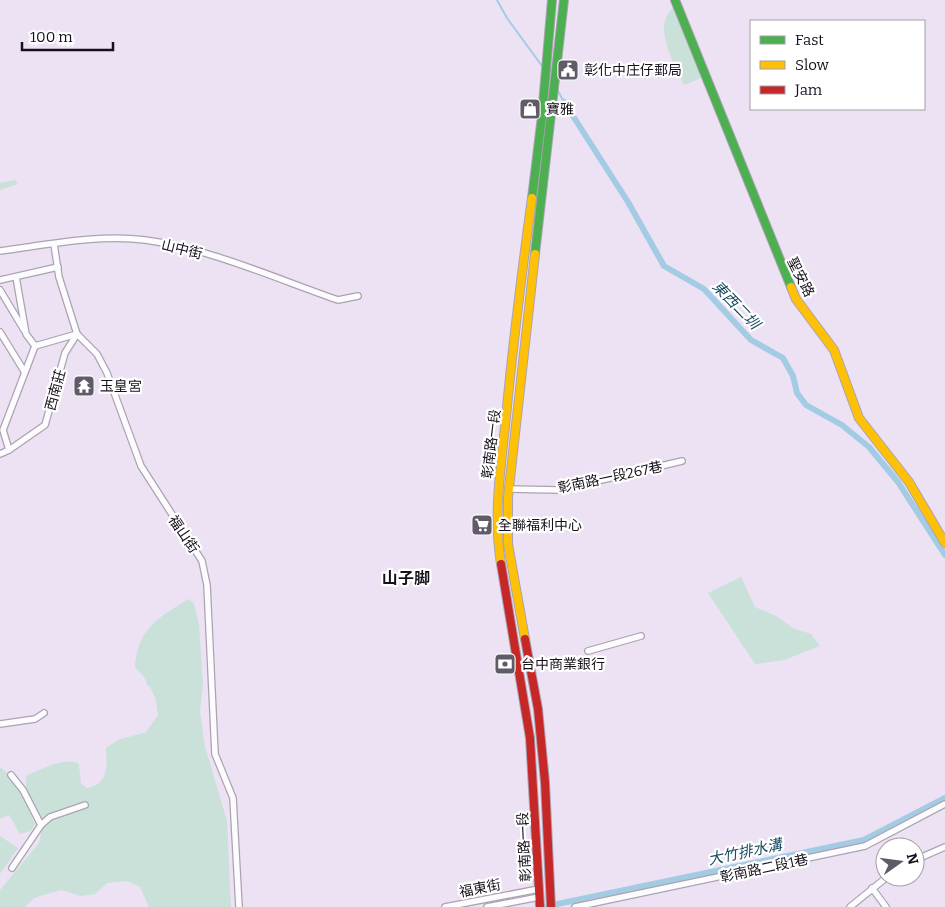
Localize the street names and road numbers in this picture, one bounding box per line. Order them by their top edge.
street label: 山中街 [159,236,204,263]
street label: 聖安路 [783,255,818,300]
street label: 西南莊 [42,368,69,413]
street label: 彰南路一段 [479,408,504,480]
street label: 彰南路一段267巷 [556,458,664,497]
street label: 福山街 [165,512,202,556]
street label: 彰南路一段 [514,812,535,882]
street label: 彰南路二段1巷 [718,851,810,886]
street label: 福東街 [458,876,502,901]

